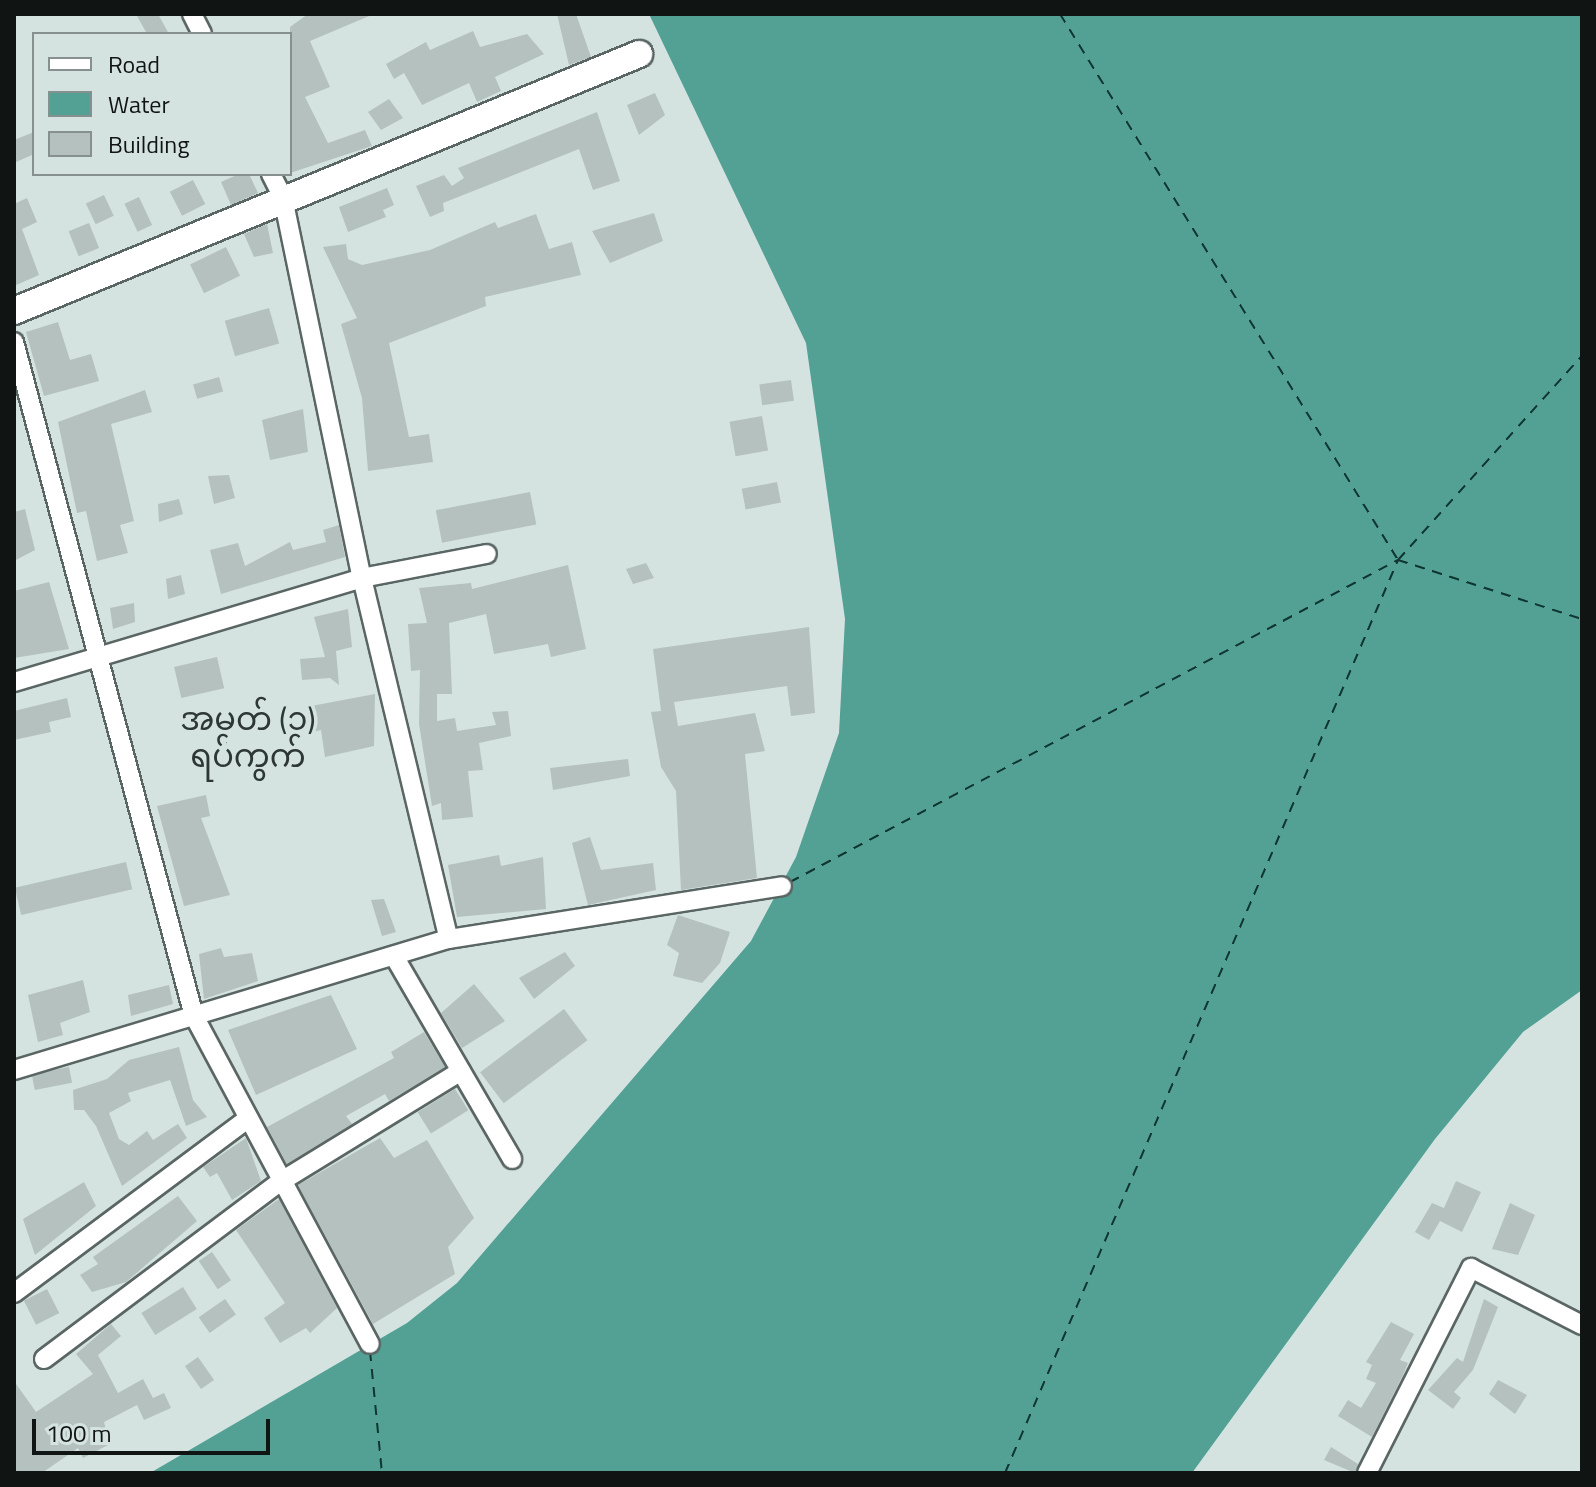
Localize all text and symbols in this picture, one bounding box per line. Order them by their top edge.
legend [32,32,292,176]
text: Road [108,46,160,82]
text: Water [108,86,170,122]
text: Building [108,126,190,162]
district label: အမှတ် (၁) ရပ်ကွက် [180,700,316,775]
scale bar [36,1403,274,1453]
text: 100 m [46,1415,112,1451]

